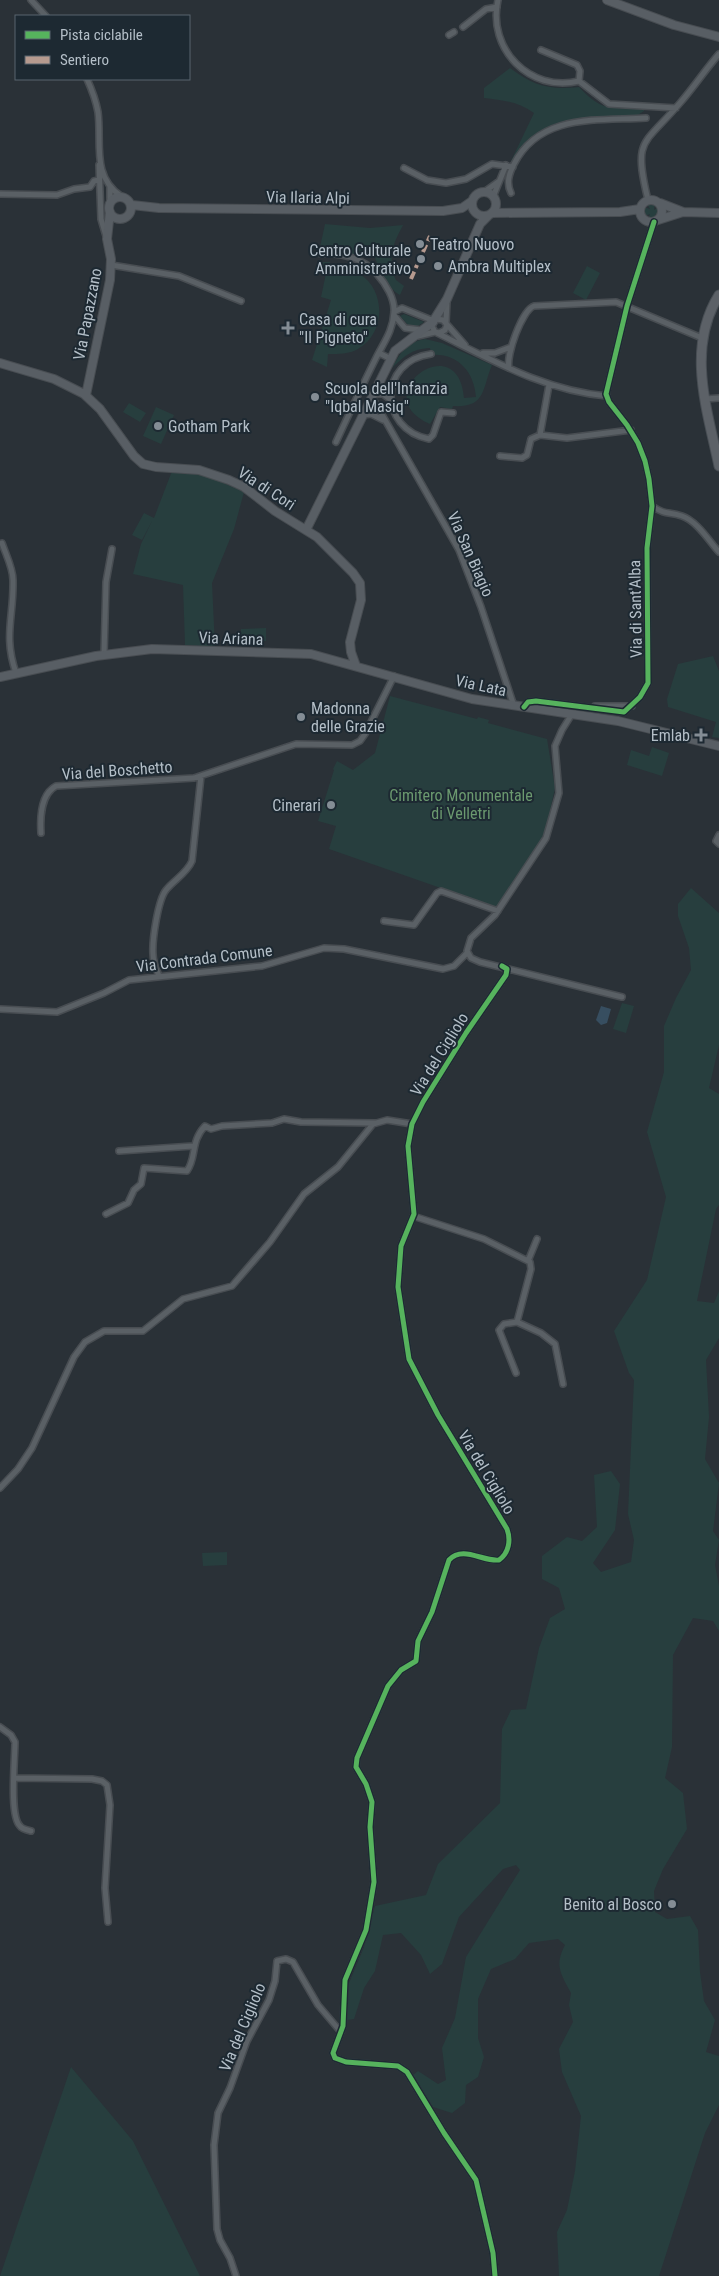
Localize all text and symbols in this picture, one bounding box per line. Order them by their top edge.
legend [15,15,190,80]
text: Pista ciclabile [60,26,143,44]
text: Sentiero [60,51,109,69]
street label: Via Ilaria Alpi [266,187,350,208]
place label: Teatro Nuovo [430,235,514,254]
marker: Teatro Nuovo [414,238,426,250]
place label: Centro Culturale Amministrativo [309,241,411,278]
marker: Centro Culturale Amministrativo [415,253,427,265]
place label: Ambra Multiplex [448,257,551,276]
marker: Ambra Multiplex [432,260,444,272]
street label: Via Papazzano [69,266,106,362]
place label: Casa di cura "Il Pigneto" [299,310,377,347]
marker: Casa di cura "Il Pigneto" [281,321,295,335]
place label: Scuola dell'Infanzia "Iqbal Masiq" [325,379,448,416]
marker: Scuola dell'Infanzia "Iqbal Masiq" [309,391,321,403]
place label: Gotham Park [168,417,251,436]
marker: Gotham Park [152,420,164,432]
street label: Via di Cori [234,463,299,514]
street label: Via San Biagio [443,509,498,600]
street label: Via di Sant'Alba [625,560,646,658]
street label: Via Ariana [198,628,264,649]
street label: Via Lata [454,671,508,700]
place label: Madonna delle Grazie [311,699,385,736]
marker: Madonna delle Grazie [295,711,307,723]
place label: Emlab [651,726,690,745]
marker: Emlab [694,728,708,742]
street label: Via del Boschetto [61,757,173,784]
park label: Cimitero Monumentale di Velletri [389,786,533,823]
place label: Cinerari [272,796,321,815]
marker: Cinerari [325,799,337,811]
street label: Via Contrada Comune [135,941,273,976]
street label: Via del Cigliolo [406,1009,473,1099]
street label: Via del Cigliolo [454,1427,519,1518]
place label: Benito al Bosco [564,1895,662,1914]
marker: Benito al Bosco [666,1898,678,1910]
street label: Via del Cigliolo [215,1980,270,2074]

